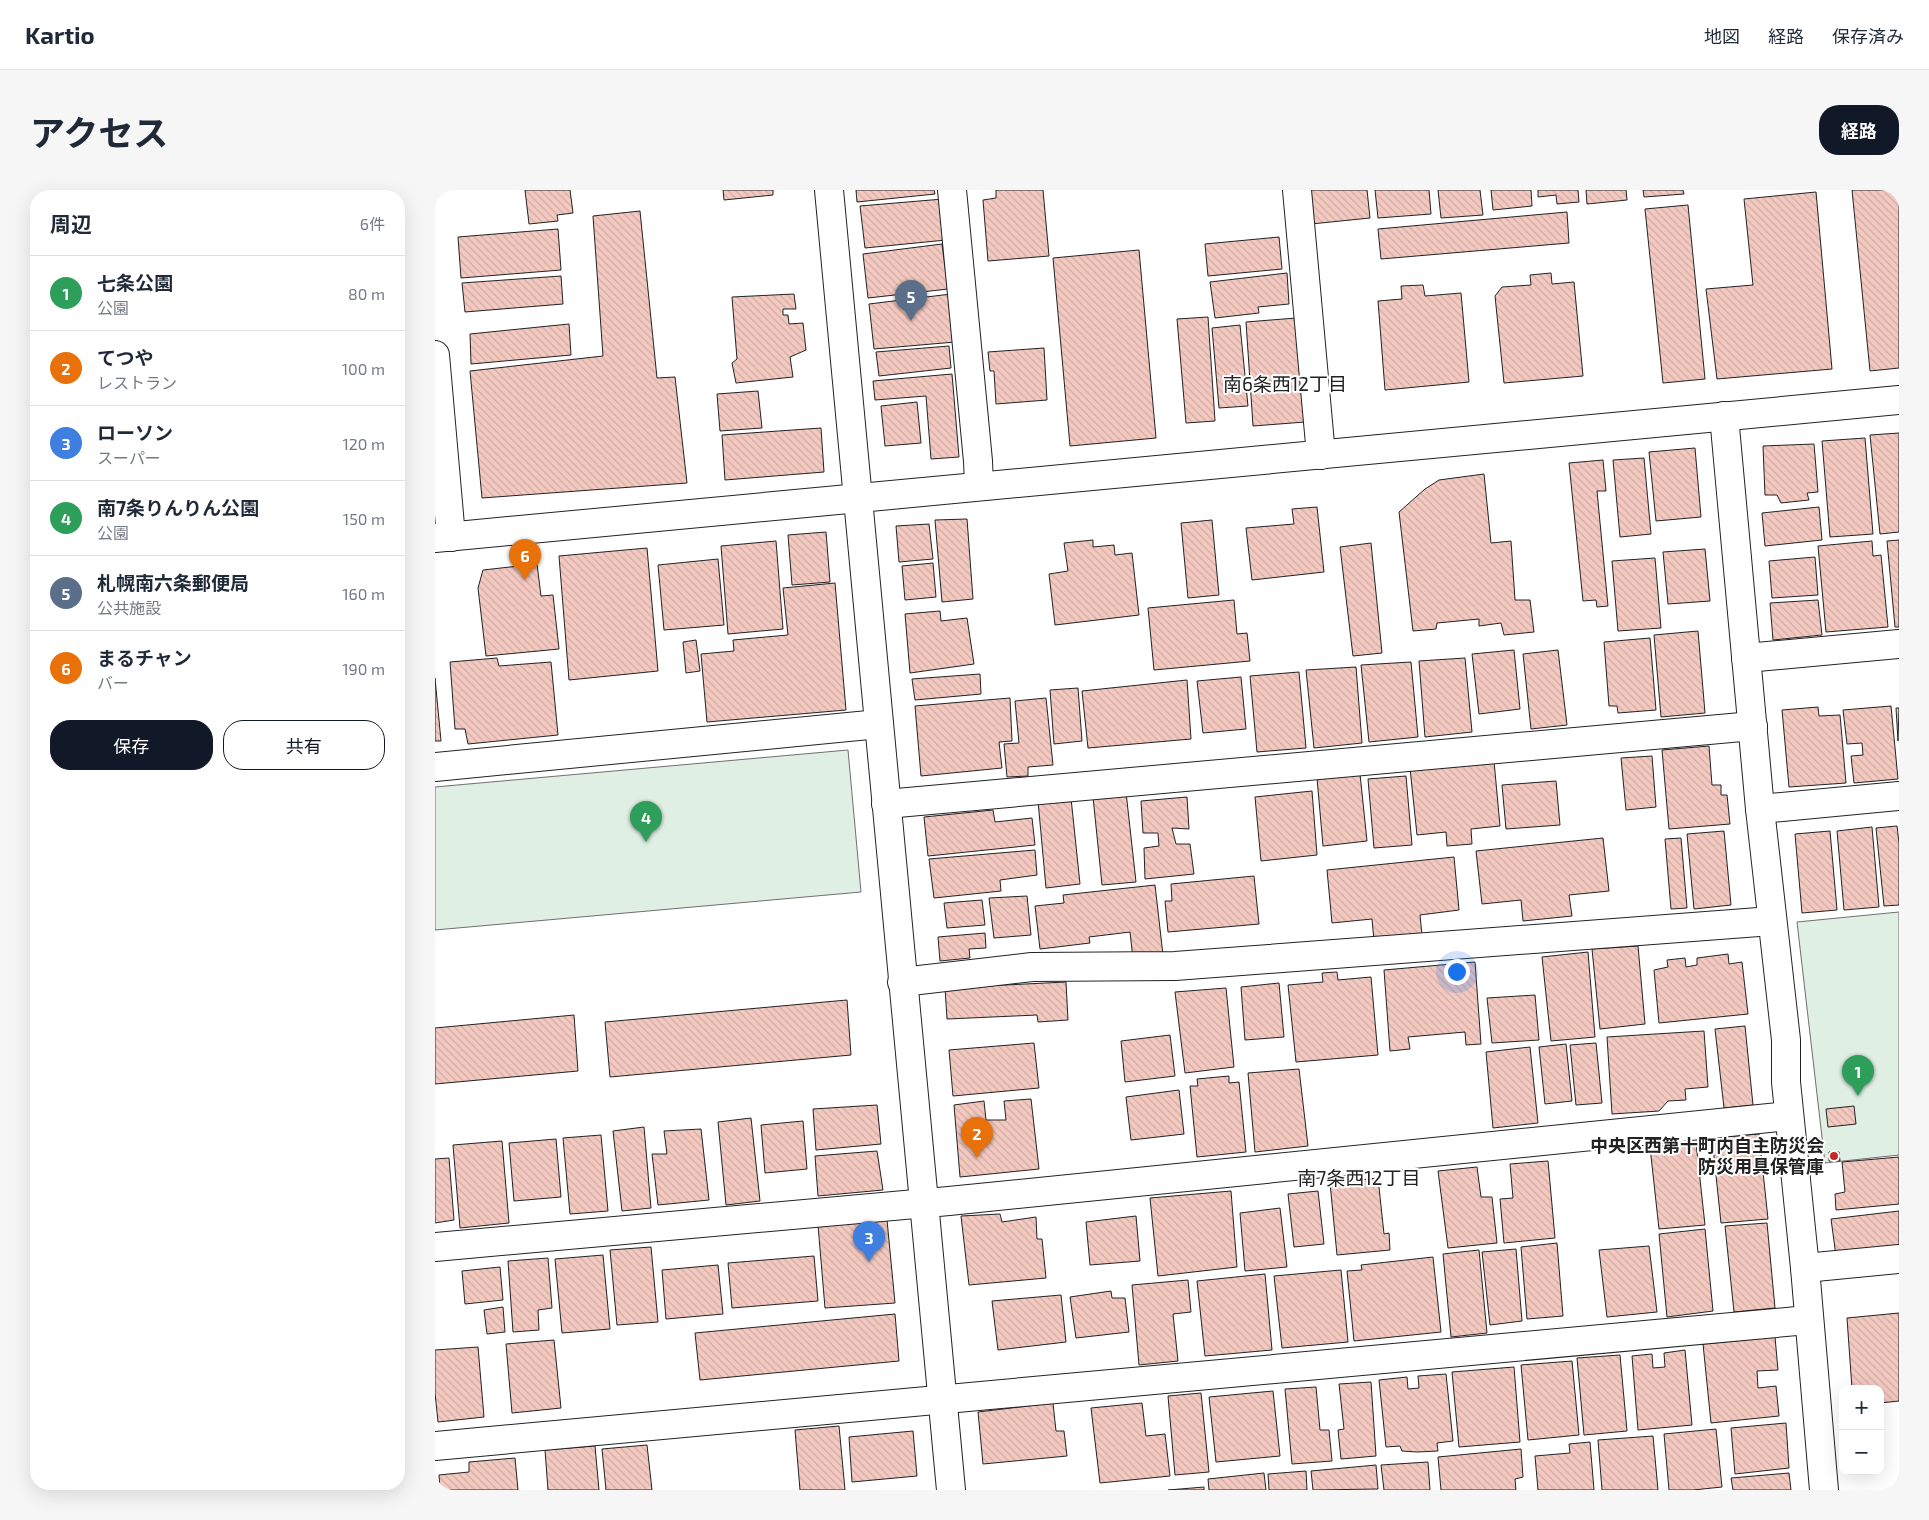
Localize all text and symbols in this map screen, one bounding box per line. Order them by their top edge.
text: Kartio [25,20,95,49]
text: 地図 [1704,25,1740,47]
text: 経路 [1768,25,1804,47]
text: 保存済み [1832,25,1904,47]
button: 経路 [1819,105,1899,155]
text: アクセス [30,111,168,153]
text: 周辺 [50,211,92,236]
text: 6件 [360,214,385,233]
text: 七条公園 [97,271,173,294]
pin: 5 [895,280,927,321]
text: 1 [63,284,69,303]
text: 80 m [348,284,385,303]
text: 公園 [97,298,129,317]
text: てつや [97,346,154,369]
text: 2 [61,359,71,378]
text: 100 m [342,359,385,378]
district label: 南6条西12丁目 [1223,372,1347,395]
text: レストラン [97,373,177,392]
text: ローソン [97,421,173,444]
text: 3 [61,434,71,453]
text: 120 m [342,434,385,453]
text: スーパー [97,448,161,467]
text: 南7条りんりん公園 [97,496,259,519]
text: 4 [61,509,71,528]
text: 150 m [343,509,385,528]
text: 公園 [97,523,129,542]
pin: 6 [509,539,541,580]
text: 札幌南六条郵便局 [97,571,249,594]
text: 5 [62,584,70,603]
text: 160 m [342,584,385,603]
text: 公共施設 [97,598,161,617]
text: まるチャン [97,646,192,669]
text: 6 [61,659,71,678]
text: 190 m [342,659,385,678]
text: バー [97,673,129,692]
button: 保存 [50,720,213,770]
button: 共有 [223,720,385,770]
pin: 4 [630,801,662,842]
your location [1444,959,1470,985]
pin: 1 [1842,1055,1874,1096]
pin: 2 [961,1117,993,1158]
place label: 中央区西第十町内自主防災会 防災用具保管庫 [1590,1134,1824,1177]
marker: 中央区西第十町内自主防災会 防災用具保管庫 [1828,1150,1840,1162]
district label: 南7条西12丁目 [1298,1166,1420,1189]
pin: 3 [853,1221,885,1262]
map controls [1839,1385,1884,1475]
button: + [1839,1385,1884,1430]
button: − [1839,1430,1884,1475]

